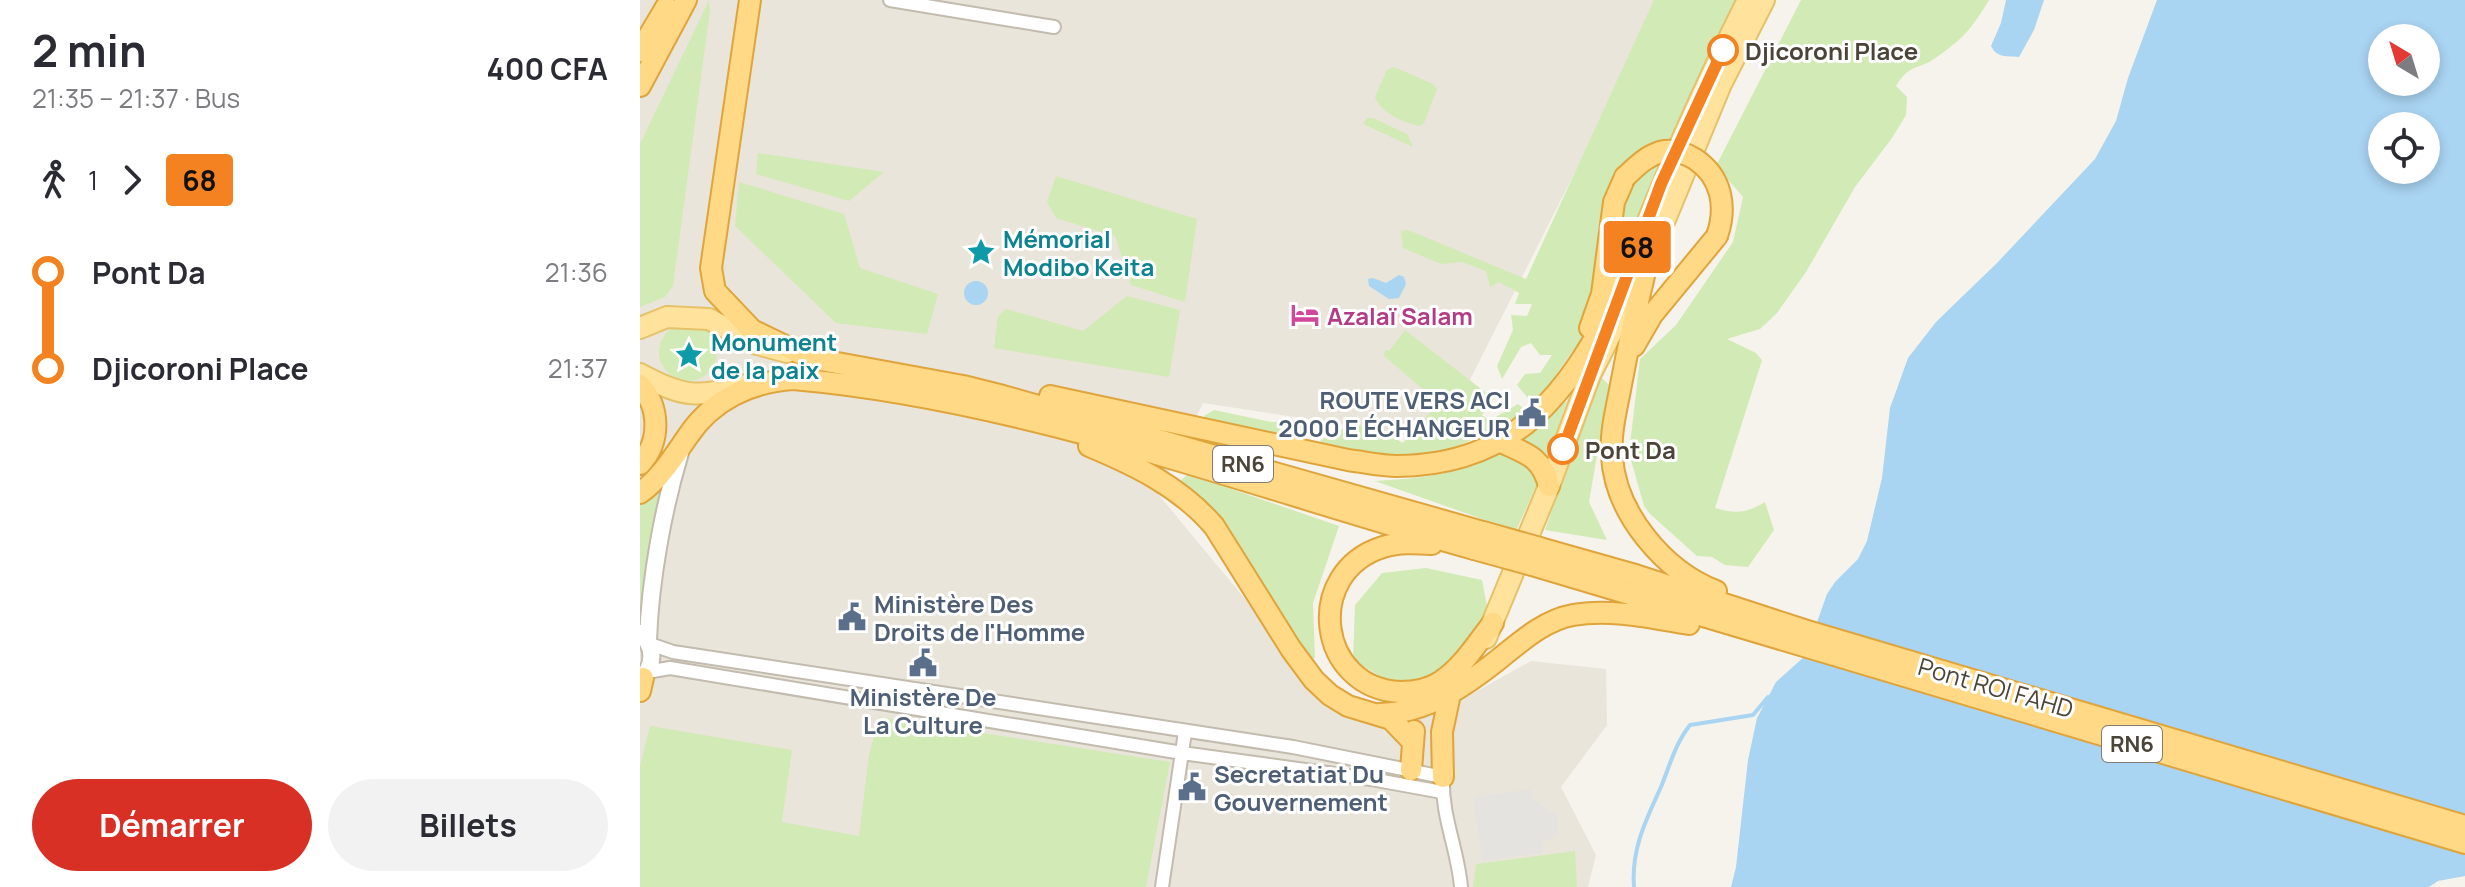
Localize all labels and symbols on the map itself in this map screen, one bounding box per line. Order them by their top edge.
north arrow [2368,24,2440,96]
place label: Djicoroni Place [1745,34,1918,67]
marker: Djicoroni Place [1708,35,1738,65]
line badge: 68 [1601,221,1673,273]
place label: Mémorial Modibo Keita [1003,222,1154,283]
place icon: Mémorial Modibo Keita [966,237,996,267]
place label: Azalaï Salam [1327,299,1473,332]
hotel icon: Azalaï Salam [1290,300,1320,330]
place label: Monument de la paix [711,325,837,386]
place icon: Monument de la paix [674,340,704,370]
place label: ROUTE VERS ACI 2000 E ÉCHANGEUR [1278,383,1510,444]
public building icon: ROUTE VERS ACI 2000 E ÉCHANGEUR [1517,398,1547,428]
place label: Pont Da [1585,433,1676,466]
marker: Pont Da [1548,434,1578,464]
road number: RN6 [1213,446,1273,482]
place label: Ministère Des Droits de l'Homme [874,587,1085,648]
public building icon: Ministère Des Droits de l'Homme [837,602,867,632]
public building icon: Ministère De La Culture [908,648,938,678]
street label: Pont ROI FAHD [1915,649,2077,725]
place label: Ministère De La Culture [850,680,996,741]
road number: RN6 [2102,726,2162,762]
place label: Secretatiat Du Gouvernement [1214,757,1388,818]
public building icon: Secretatiat Du Gouvernement [1177,772,1207,802]

